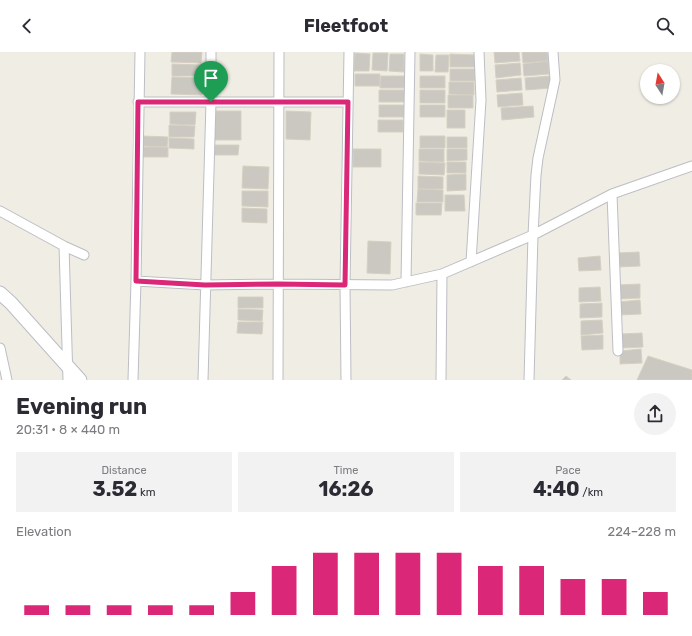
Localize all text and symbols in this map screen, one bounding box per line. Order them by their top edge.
icon: back [16,15,38,37]
text: Fleetfoot [304,15,388,37]
icon: search [654,15,676,37]
pin [194,61,228,102]
north arrow [640,64,680,104]
map controls [640,64,680,104]
icon: arrive [200,67,222,89]
text: Evening run [16,393,147,420]
button: share [634,393,676,435]
text: 20:31 · 8 × 440 m [16,422,120,437]
text: Distance [101,464,147,477]
text: Time [334,464,358,477]
text: Pace [555,464,581,477]
text: 3.52 [93,477,137,501]
text: 16:26 [319,477,373,501]
text: 4:40 [533,477,580,501]
text: km [137,486,155,499]
text: /km [580,486,603,499]
text: Elevation [16,524,72,539]
text: 224–228 m [608,524,676,539]

